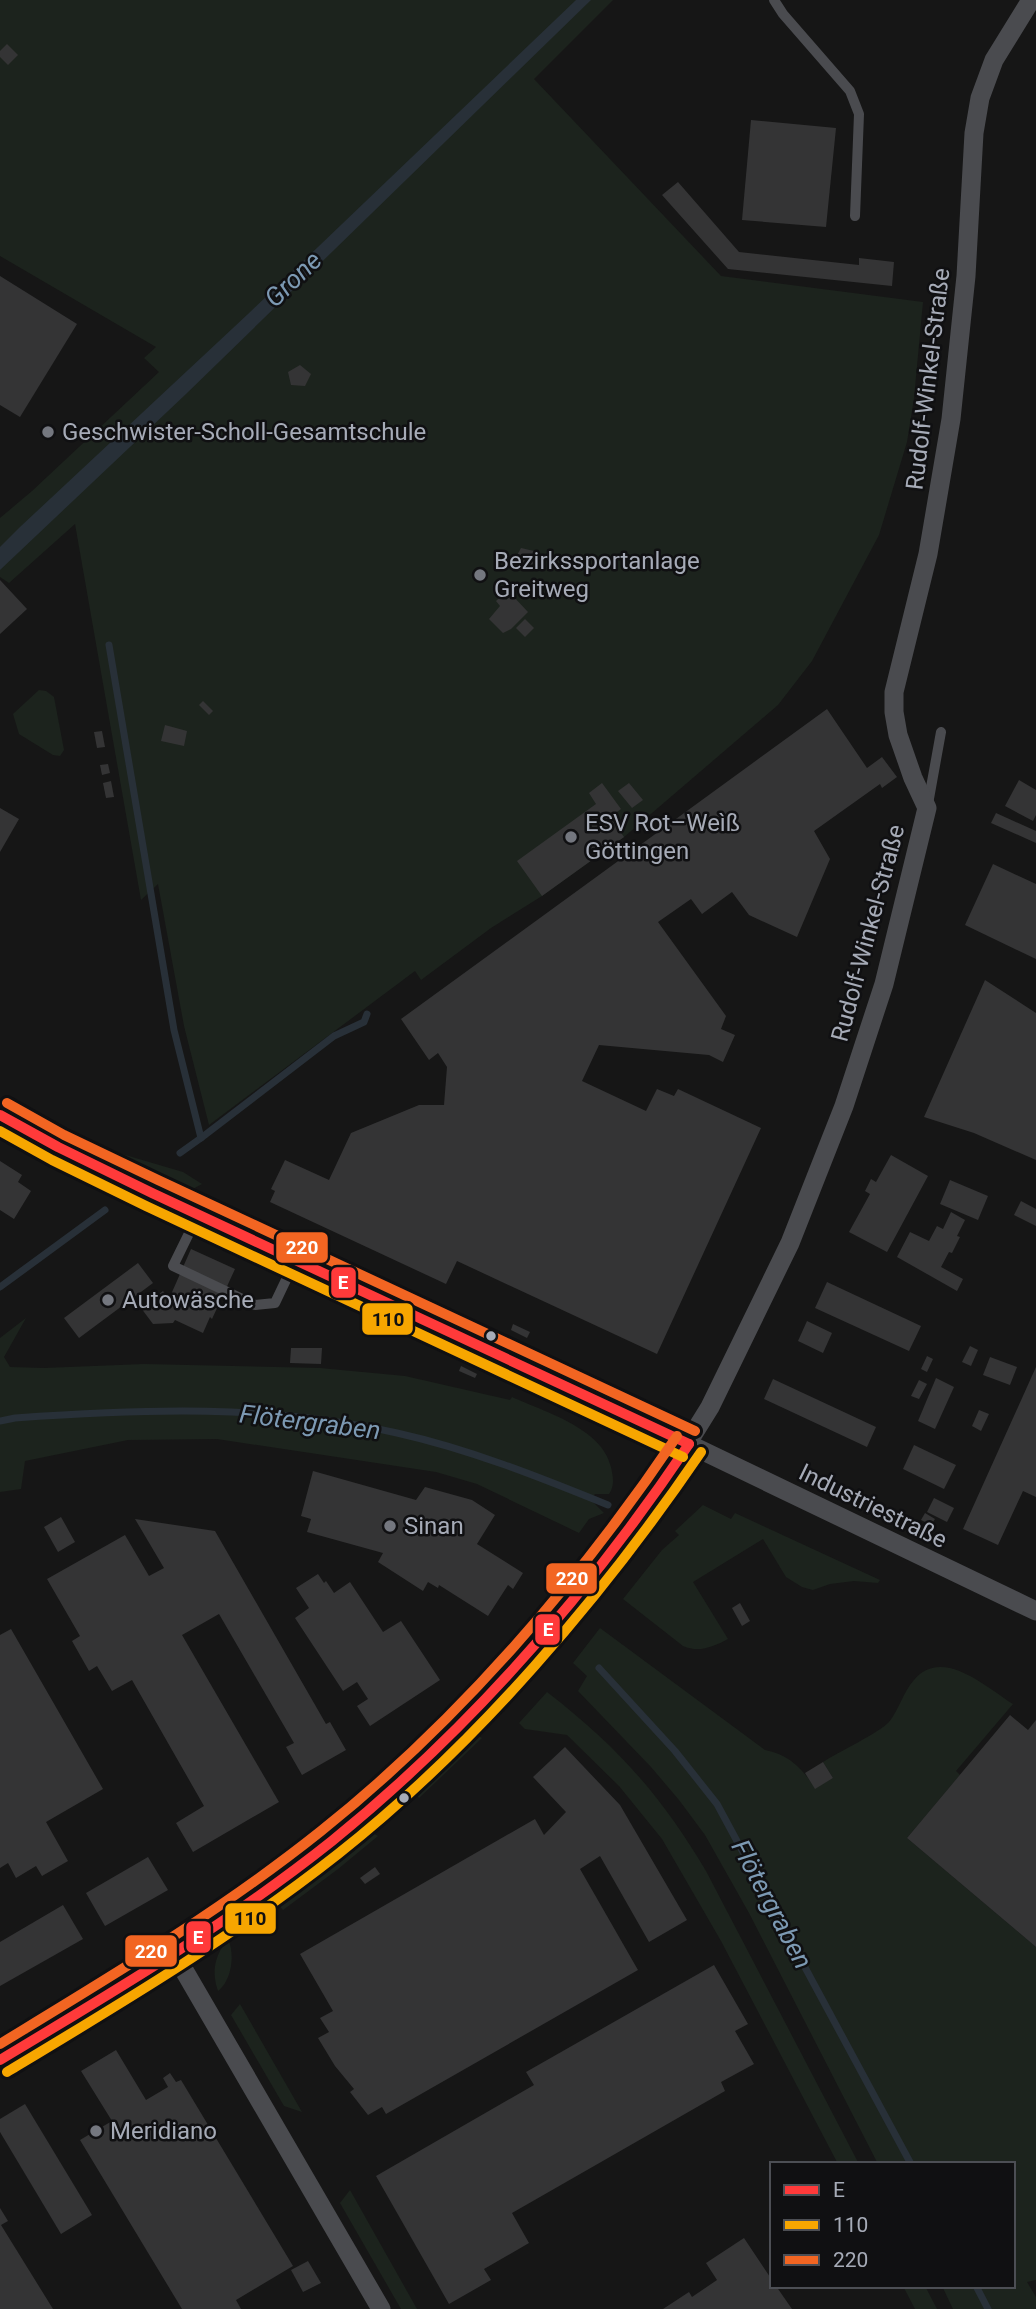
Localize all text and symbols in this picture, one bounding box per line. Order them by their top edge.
water label: Grone [258,245,328,313]
street label: Rudolf-Winkel-Straße [900,266,956,492]
place label: Geschwister-Scholl-Gesamtschule [62,418,426,446]
marker: Geschwister-Scholl-Gesamtschule [40,424,56,440]
place label: Bezirkssportanlage Greitweg [494,547,700,603]
marker: Bezirkssportanlage Greitweg [472,567,488,583]
place label: ESV Rot–Weìß Göttingen [585,809,740,865]
street label: Rudolf-Winkel-Straße [826,821,910,1045]
marker: ESV Rot–Weìß Göttingen [563,829,579,845]
line badge: 220 [275,1231,329,1264]
text: 220 [286,1236,318,1259]
line badge: E [330,1266,357,1299]
text: E [338,1271,349,1294]
place label: Autowäsche [122,1286,254,1314]
marker: Autowäsche [100,1292,116,1308]
line badge: 110 [361,1302,414,1336]
text: 110 [372,1308,404,1331]
unlabelled marker [484,1329,498,1343]
water label: Flötergraben [238,1398,382,1446]
street label: Industriestraße [794,1458,952,1554]
place label: Sinan [404,1512,464,1540]
marker: Sinan [382,1518,398,1534]
line badge: 220 [545,1562,598,1595]
text: 220 [556,1567,588,1590]
line badge: E [534,1613,561,1646]
text: E [543,1618,554,1641]
unlabelled marker [397,1791,411,1805]
water label: Flötergraben [725,1834,819,1974]
line badge: 110 [224,1902,277,1935]
text: 110 [234,1907,266,1930]
line badge: E [185,1920,212,1954]
text: E [193,1926,204,1949]
line badge: 220 [124,1934,178,1968]
text: 220 [135,1940,167,1963]
place label: Meridiano [110,2117,217,2145]
marker: Meridiano [88,2123,104,2139]
legend [770,2162,1015,2288]
text: E [833,2178,845,2202]
text: 110 [833,2213,868,2237]
text: 220 [833,2248,868,2272]

